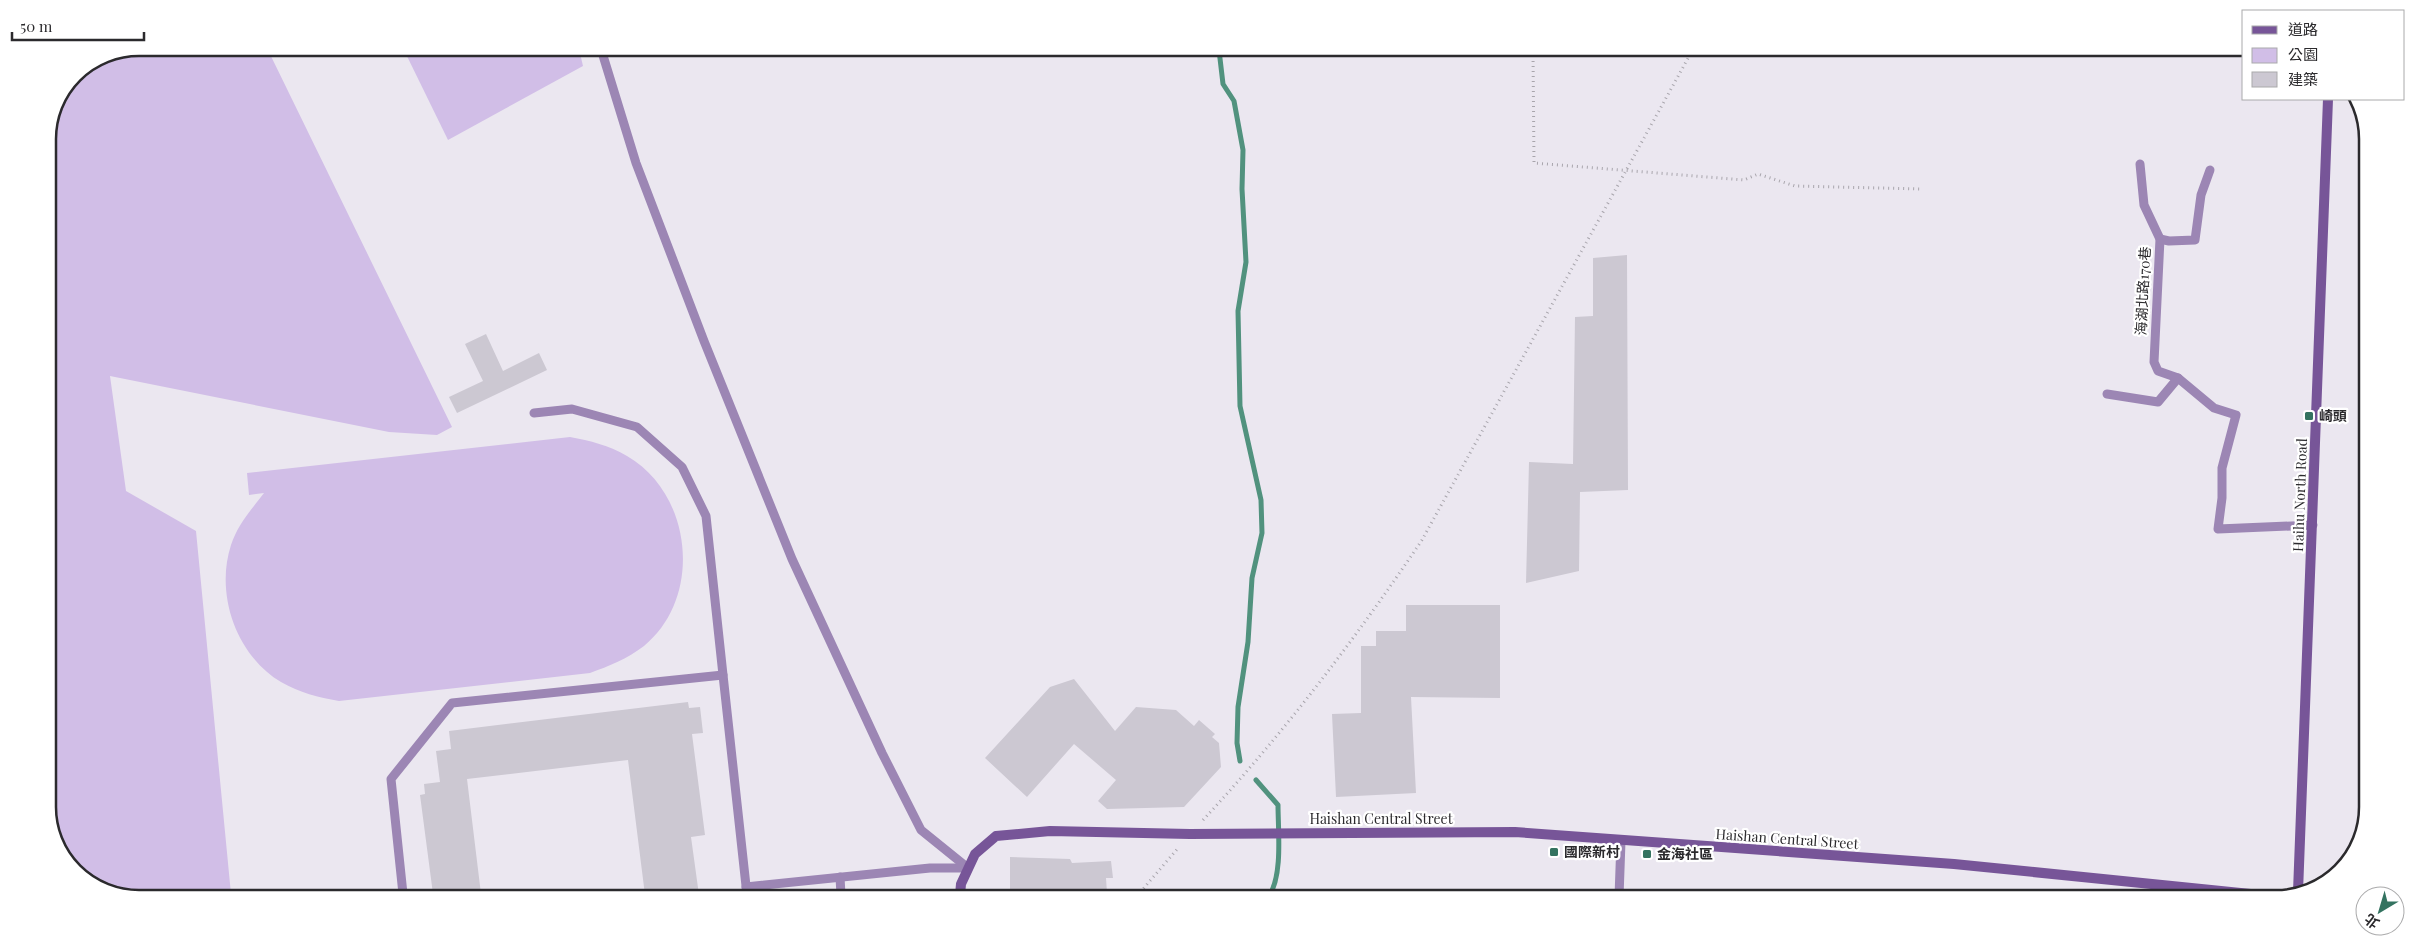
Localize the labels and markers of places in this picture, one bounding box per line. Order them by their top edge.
place label: 崎頭 [2319,406,2347,425]
marker: 崎頭 [2303,410,2315,422]
place label: 國際新村 [1564,842,1620,861]
place label: 金海社區 [1657,844,1713,863]
marker: 國際新村 [1548,846,1560,858]
marker: 金海社區 [1641,848,1653,860]

